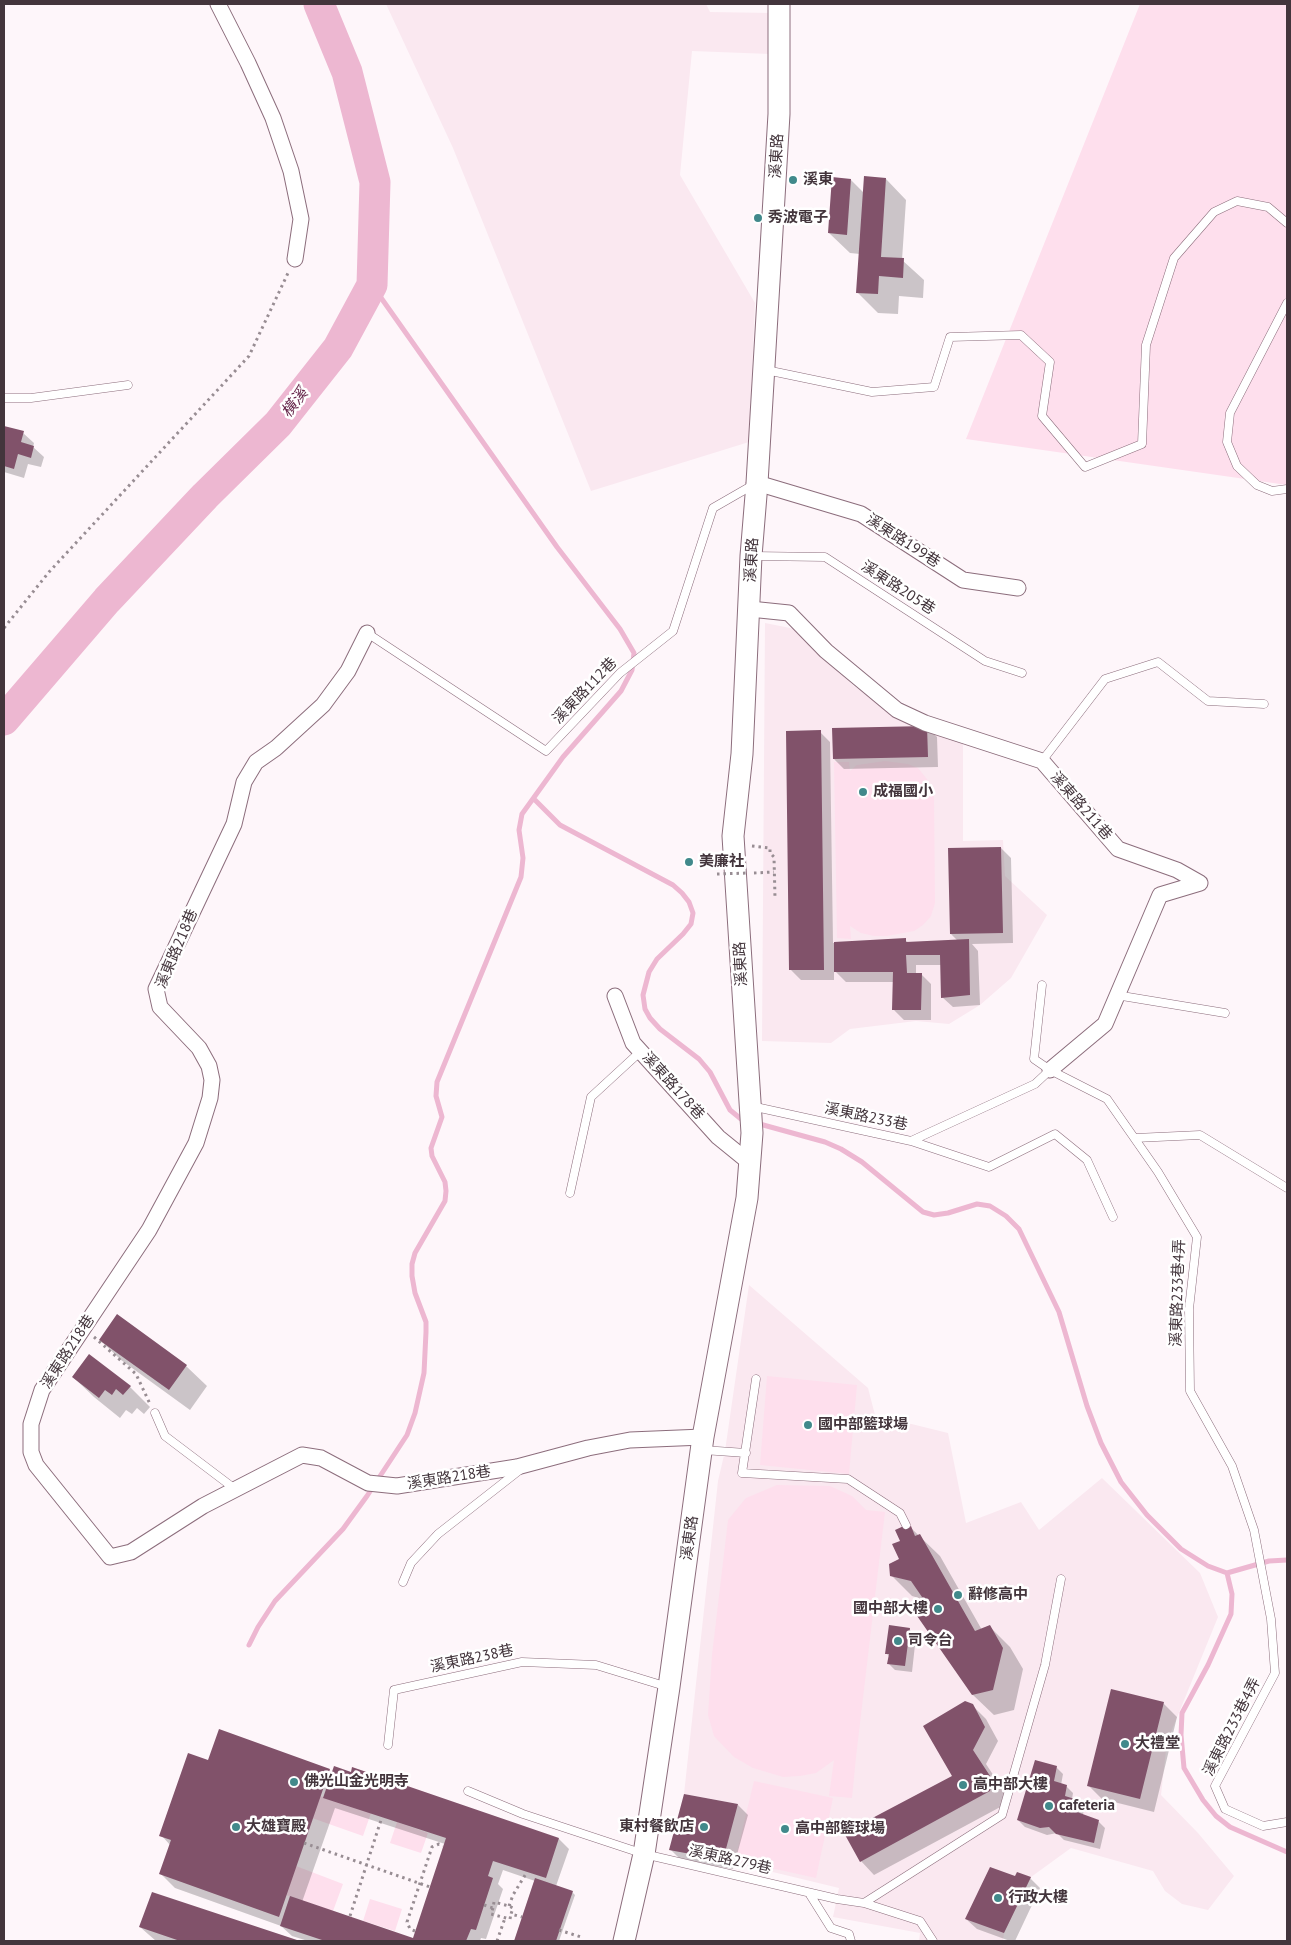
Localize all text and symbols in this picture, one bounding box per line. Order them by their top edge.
street label: 溪東路 [767,133,787,179]
place label: 溪東 [803,171,833,189]
marker: 溪東 [787,174,799,186]
place label: 秀波電子 [768,209,828,227]
marker: 秀波電子 [752,212,764,224]
water label: 橫溪 [278,384,312,422]
street label: 溪東路199巷 [863,510,943,572]
street label: 溪東路 [742,537,762,583]
street label: 溪東路205巷 [858,557,938,619]
street label: 溪東路112巷 [549,654,621,728]
street label: 溪東路211巷 [1046,768,1116,844]
place label: 成福國小 [873,783,933,801]
marker: 成福國小 [857,786,869,798]
place label: 美廉社 [699,853,744,871]
marker: 美廉社 [683,856,695,868]
street label: 溪東路218巷 [152,907,202,991]
street label: 溪東路 [731,941,751,987]
street label: 溪東路178巷 [638,1049,708,1123]
street label: 溪東路233巷 [823,1099,909,1135]
street label: 溪東路233巷4弄 [1167,1239,1189,1347]
street label: 溪東路218巷 [37,1312,99,1392]
place label: 國中部籃球場 [818,1416,908,1434]
marker: 國中部籃球場 [802,1419,814,1431]
street label: 溪東路218巷 [406,1462,492,1494]
street label: 溪東路 [678,1514,702,1562]
place label: 辭修高中 [968,1586,1028,1604]
marker: 辭修高中 [952,1589,964,1601]
place label: 國中部大樓 [853,1600,928,1618]
marker: 國中部大樓 [932,1603,944,1615]
place label: 司令台 [908,1632,953,1650]
marker: 司令台 [892,1635,904,1647]
street label: 溪東路238巷 [429,1641,515,1677]
street label: 溪東路233巷4弄 [1200,1675,1264,1779]
place label: 大禮堂 [1135,1735,1180,1753]
marker: 大禮堂 [1119,1738,1131,1750]
place label: 佛光山金光明寺 [304,1773,409,1791]
marker: 佛光山金光明寺 [288,1776,300,1788]
place label: 高中部大樓 [973,1776,1048,1794]
marker: 高中部大樓 [957,1779,969,1791]
place label: cafeteria [1059,1797,1115,1815]
marker: cafeteria [1043,1800,1055,1812]
place label: 大雄寶殿 [246,1818,306,1836]
place label: 東村餐飲店 [619,1818,694,1836]
place label: 高中部籃球場 [795,1820,885,1838]
marker: 大雄寶殿 [230,1821,242,1833]
marker: 東村餐飲店 [698,1821,710,1833]
marker: 高中部籃球場 [779,1823,791,1835]
street label: 溪東路279巷 [687,1842,773,1878]
place label: 行政大樓 [1008,1889,1068,1907]
marker: 行政大樓 [992,1892,1004,1904]

